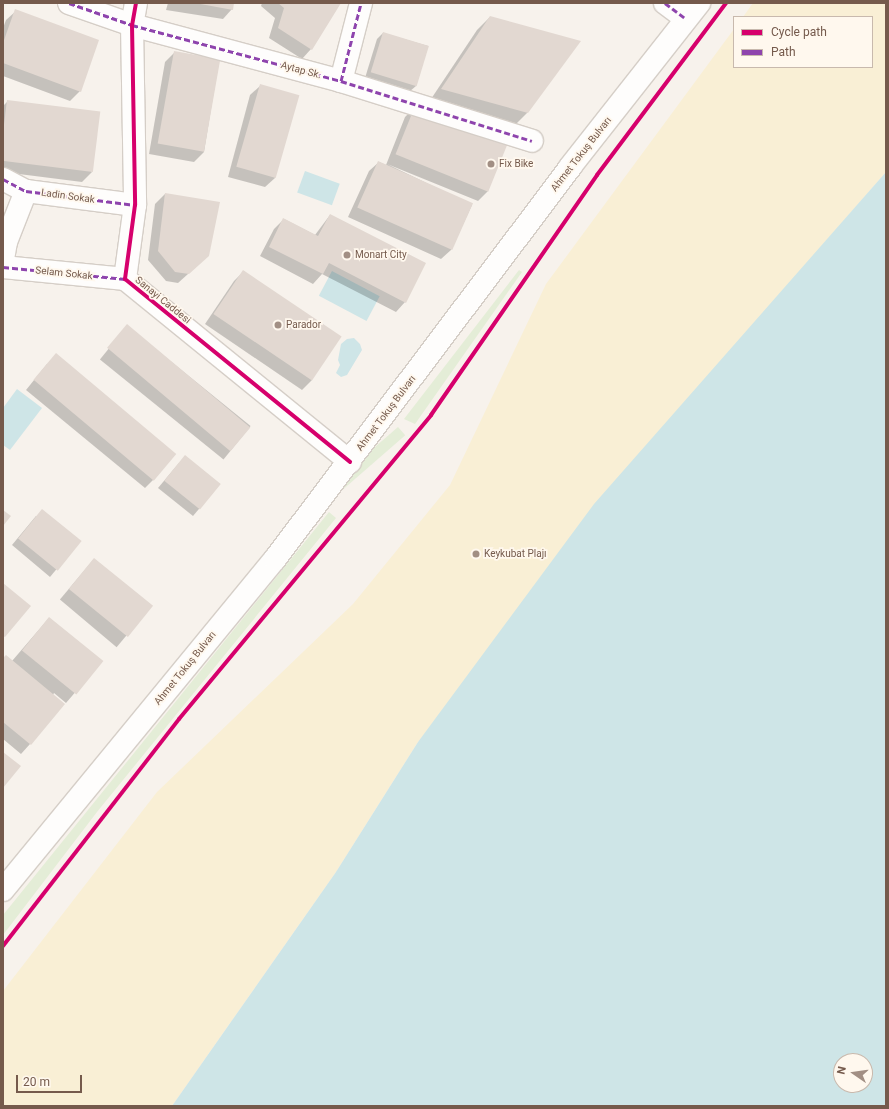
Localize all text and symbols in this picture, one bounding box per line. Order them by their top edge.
legend [733,16,873,68]
text: Cycle path [771,25,827,39]
text: Path [771,45,796,59]
street label: Aytap Sk. [279,59,323,81]
street label: Ahmet Tokuş Bulvarı [548,114,614,194]
place label: Fix Bike [499,158,533,170]
marker: Fix Bike [486,159,496,169]
street label: Ladin Sokak [40,186,96,206]
place label: Monart City [355,249,407,261]
marker: Monart City [342,250,352,260]
street label: Selam Sokak [35,264,93,282]
street label: Sanayi Caddesi [133,274,193,326]
place label: Parador [286,319,321,331]
marker: Parador [273,320,283,330]
street label: Ahmet Tokuş Bulvarı [354,373,418,453]
place label: Keykubat Plajı [484,548,547,560]
marker: Keykubat Plajı [471,549,481,559]
street label: Ahmet Tokuş Bulvarı [152,629,218,707]
north arrow [833,1053,873,1093]
text: N [835,1065,849,1076]
scale bar [18,1067,84,1093]
text: 20 m [23,1075,50,1089]

